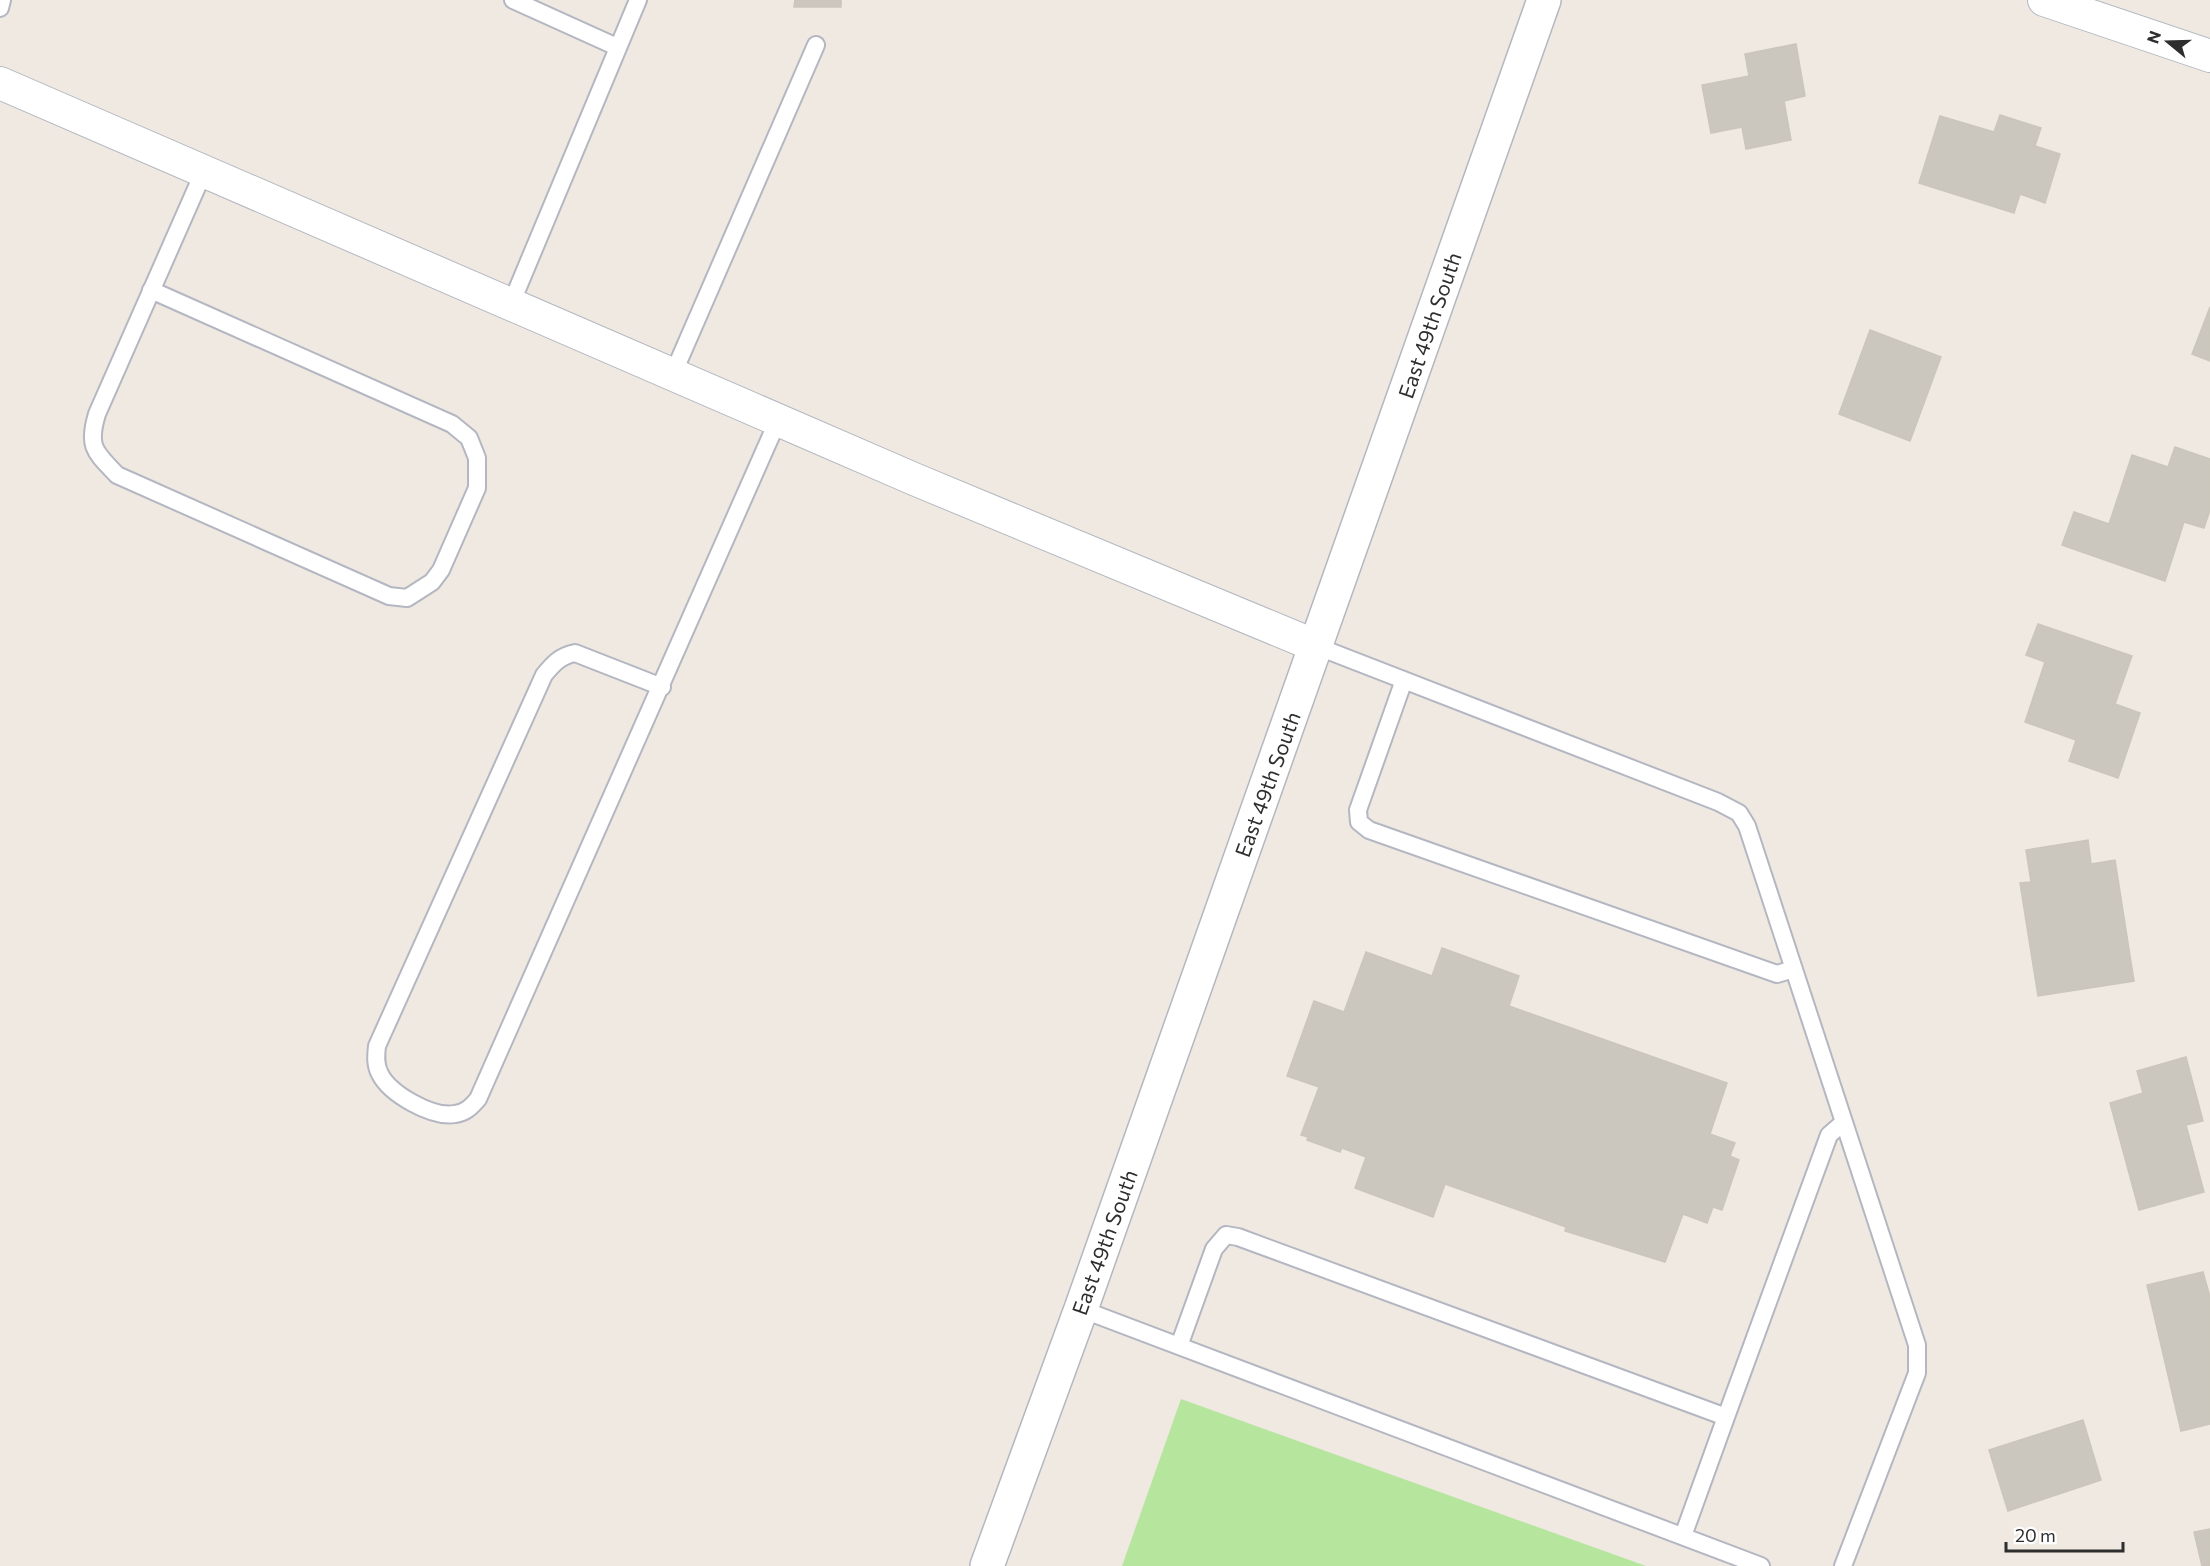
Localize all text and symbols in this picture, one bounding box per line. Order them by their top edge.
north arrow [2138,12,2198,72]
text: N [2142,28,2164,46]
street label: East 49th South [1392,249,1466,401]
street label: East 49th South [1229,708,1305,860]
street label: East 49th South [1066,1166,1142,1318]
scale bar [2006,1515,2123,1553]
text: 20 m [2015,1524,2056,1546]

